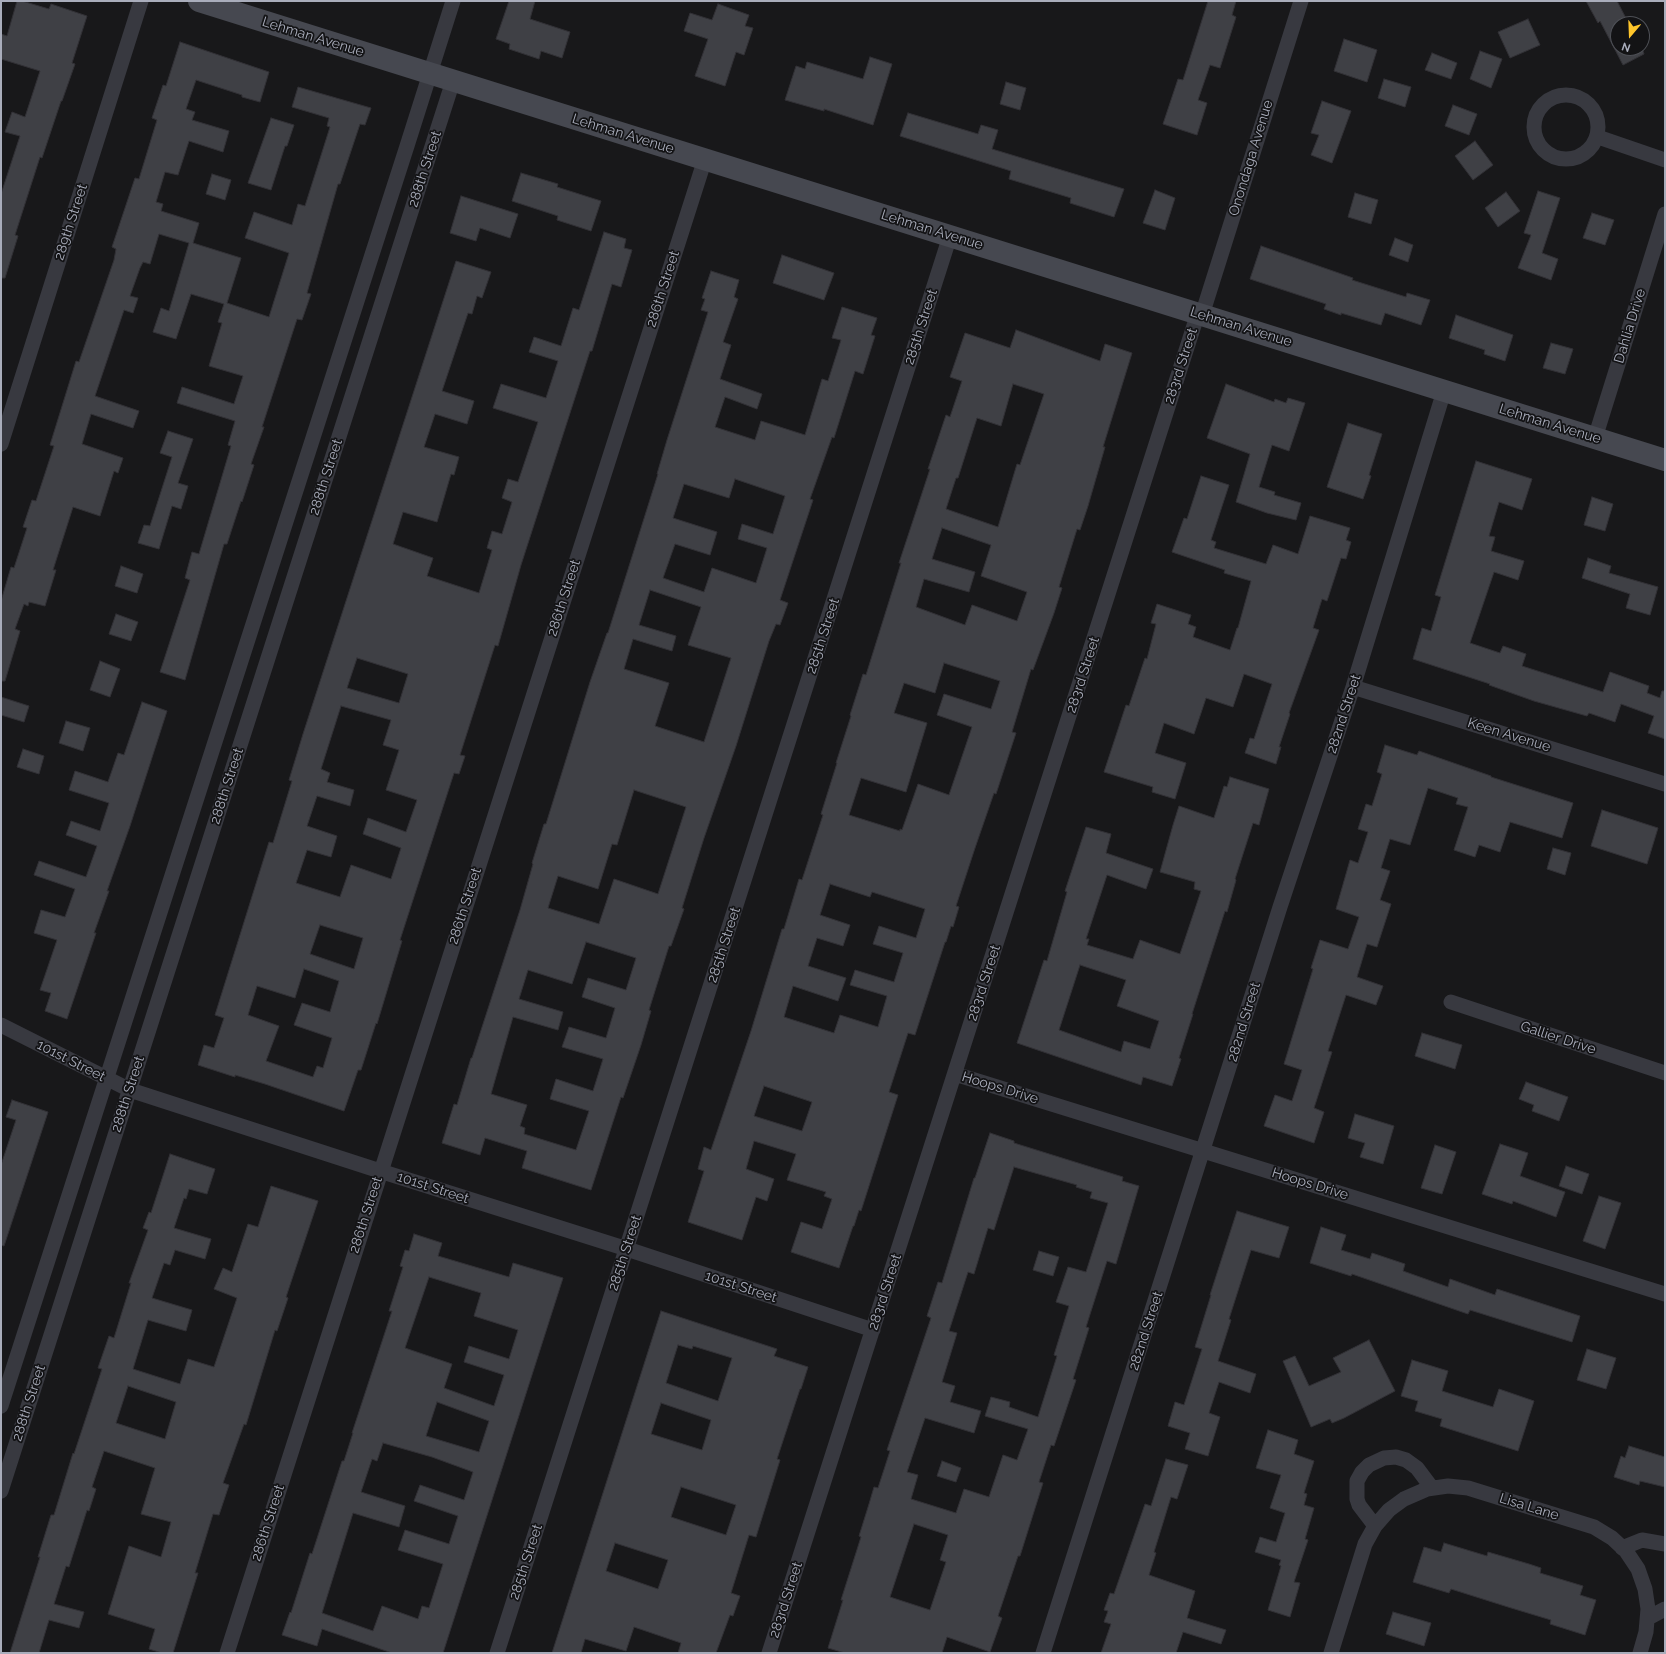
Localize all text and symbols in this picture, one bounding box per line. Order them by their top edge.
street label: Lehman Avenue [260,14,366,60]
north arrow [1610,16,1650,56]
text: N [1620,39,1632,54]
street label: Onondaga Avenue [1225,98,1277,218]
street label: Lehman Avenue [570,111,676,157]
street label: 288th Street [405,129,445,209]
street label: 289th Street [51,182,91,262]
street label: Lehman Avenue [879,207,985,253]
street label: 286th Street [643,249,683,329]
street label: 285th Street [901,287,941,367]
street label: Dahlia Drive [1611,287,1649,365]
street label: Lehman Avenue [1188,304,1294,350]
street label: 283rd Street [1161,326,1201,406]
street label: Lehman Avenue [1497,401,1603,447]
street label: 288th Street [306,437,346,517]
street label: 286th Street [544,558,584,638]
street label: 285th Street [803,596,843,676]
street label: 283rd Street [1063,635,1103,715]
street label: 282nd Street [1323,672,1365,756]
street label: Keen Avenue [1465,714,1553,756]
street label: 288th Street [207,746,247,826]
street label: 286th Street [445,866,485,946]
street label: 285th Street [704,905,744,985]
street label: 283rd Street [964,943,1004,1023]
street label: 282nd Street [1224,980,1264,1064]
street label: Gallier Drive [1518,1018,1598,1058]
street label: 101st Street [34,1037,108,1085]
street label: 288th Street [108,1054,148,1134]
street label: Hoops Drive [960,1068,1040,1108]
street label: Hoops Drive [1270,1164,1350,1204]
street label: 101st Street [395,1169,471,1207]
street label: 286th Street [346,1175,386,1255]
street label: 285th Street [605,1213,645,1293]
street label: 283rd Street [865,1252,905,1332]
street label: 101st Street [703,1268,779,1306]
street label: 282nd Street [1125,1289,1167,1373]
street label: 288th Street [9,1363,49,1443]
street label: 286th Street [248,1483,288,1563]
street label: Lisa Lane [1497,1490,1561,1524]
street label: 285th Street [506,1522,546,1602]
street label: 283rd Street [766,1560,806,1640]

